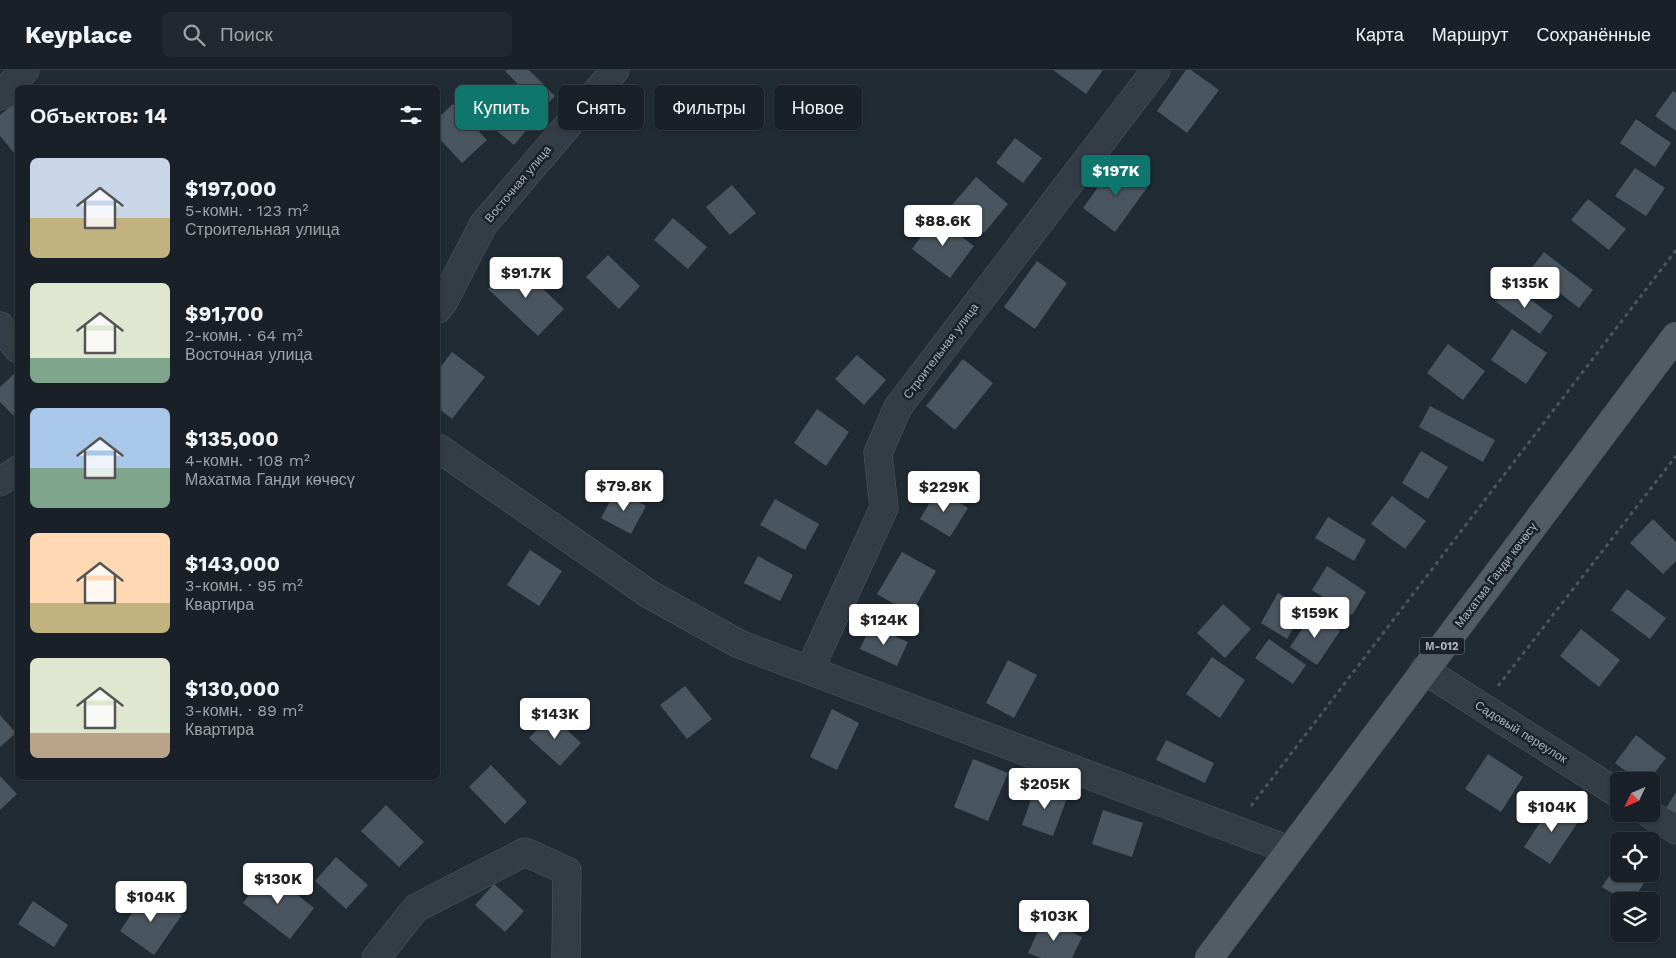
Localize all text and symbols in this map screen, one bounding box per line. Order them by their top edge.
search box [162,12,512,57]
text: Keyplace [25,21,132,49]
icon: search [180,21,208,49]
text: Поиск [220,23,273,46]
text: Карта [1356,24,1404,45]
text: Маршрут [1432,24,1508,45]
text: Сохранённые [1536,24,1651,45]
chip: Купить [455,85,548,130]
chip: Снять [558,85,644,130]
chip: Фильтры [654,85,764,130]
chip: Новое [774,85,862,130]
icon: filters [397,101,425,129]
text: Объектов: 14 [30,103,167,128]
street label: Восточная улица [482,143,554,225]
pin: $197K [1081,154,1151,197]
text: $197K [1092,161,1140,180]
text: $197,000 [185,176,277,201]
icon: home [70,178,130,238]
text: 5-комн. · 123 m² [185,201,308,220]
pin: $88.6K [902,204,984,247]
text: $88.6K [915,211,971,230]
text: Строительная улица [185,220,340,239]
pin: $91.7K [485,256,567,299]
text: $91.7K [501,263,551,282]
pin: $135K [1490,266,1560,309]
text: $135K [1501,273,1549,292]
street label: Строительная улица [901,300,982,402]
text: $91,700 [185,301,263,326]
icon: home [70,303,130,363]
text: 2-комн. · 64 m² [185,326,303,345]
text: Восточная улица [185,345,312,364]
text: $135,000 [185,426,279,451]
icon: home [70,428,130,488]
text: 4-комн. · 108 m² [185,451,310,470]
text: Махатма Ганди көчөсү [185,470,355,489]
pin: $79.8K [583,470,665,512]
pin: $229K [909,470,979,513]
text: $79.8K [596,476,652,495]
text: $229K [919,477,969,496]
street label: Махатма Ганди көчөсү [1452,520,1540,630]
text: $143,000 [185,551,280,576]
icon: home [70,553,130,613]
text: 3-комн. · 95 m² [185,576,303,595]
text: Квартира [185,595,254,614]
pin: $159K [1280,596,1350,639]
text: $159K [1291,603,1339,622]
pin: $124K [849,604,919,646]
text: $124K [860,610,908,629]
road number: М-012 [1420,638,1464,654]
text: $130,000 [185,676,280,701]
icon: home [70,678,130,738]
pin: $143K [520,698,590,740]
street label: Садовый переулок [1472,698,1570,766]
text: 3-комн. · 89 m² [185,701,303,720]
text: $143K [531,704,579,723]
text: Квартира [185,720,254,739]
pin: $205K [1010,768,1080,810]
north arrow [1610,772,1660,822]
map controls [1610,772,1660,942]
text: $205K [1020,774,1070,793]
pin: $104K [1517,790,1587,833]
text: $104K [1528,797,1576,816]
button: locate [1610,832,1660,882]
pin: $130K [243,862,313,905]
text: $130K [254,869,302,888]
pin: $104K [116,880,186,923]
text: $104K [127,887,175,906]
button: layers [1610,892,1660,942]
pin: $103K [1019,900,1089,942]
text: $103K [1030,906,1078,925]

